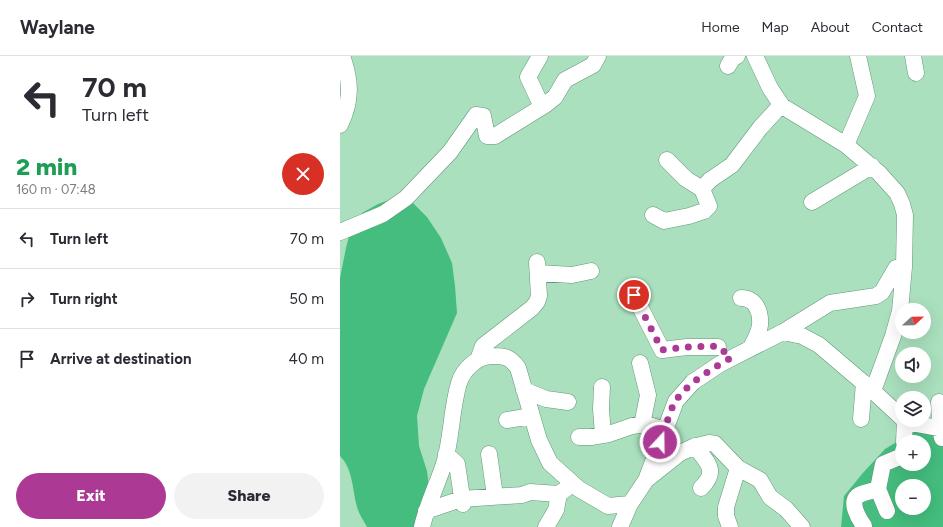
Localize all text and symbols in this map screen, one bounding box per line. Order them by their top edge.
text: Waylane [20,16,95,39]
text: Home [701,19,740,36]
text: Map [762,19,789,36]
text: About [811,19,850,36]
text: Contact [872,19,923,36]
text: 70 m [82,70,147,104]
icon: left [16,72,68,124]
text: Turn left [82,104,149,126]
text: 2 min [16,152,77,181]
button: close [282,153,324,195]
text: 160 m · 07:48 [16,182,96,197]
icon: left [16,228,38,250]
text: Turn left [50,230,108,248]
text: 70 m [290,230,324,248]
pin [617,278,651,312]
icon: arrive [623,284,645,306]
icon: right [16,288,38,310]
text: Turn right [50,290,118,308]
text: 50 m [289,290,324,308]
north arrow [895,303,931,339]
map controls [895,303,931,515]
button: sound [895,347,931,383]
icon: arrive [16,348,38,370]
text: Arrive at destination [50,350,191,368]
text: 40 m [289,350,324,368]
button: layers [895,391,931,427]
position arrow [639,421,681,463]
button: + [895,435,931,471]
button: Exit [16,473,166,519]
button: Share [174,473,324,519]
button: − [895,479,931,515]

